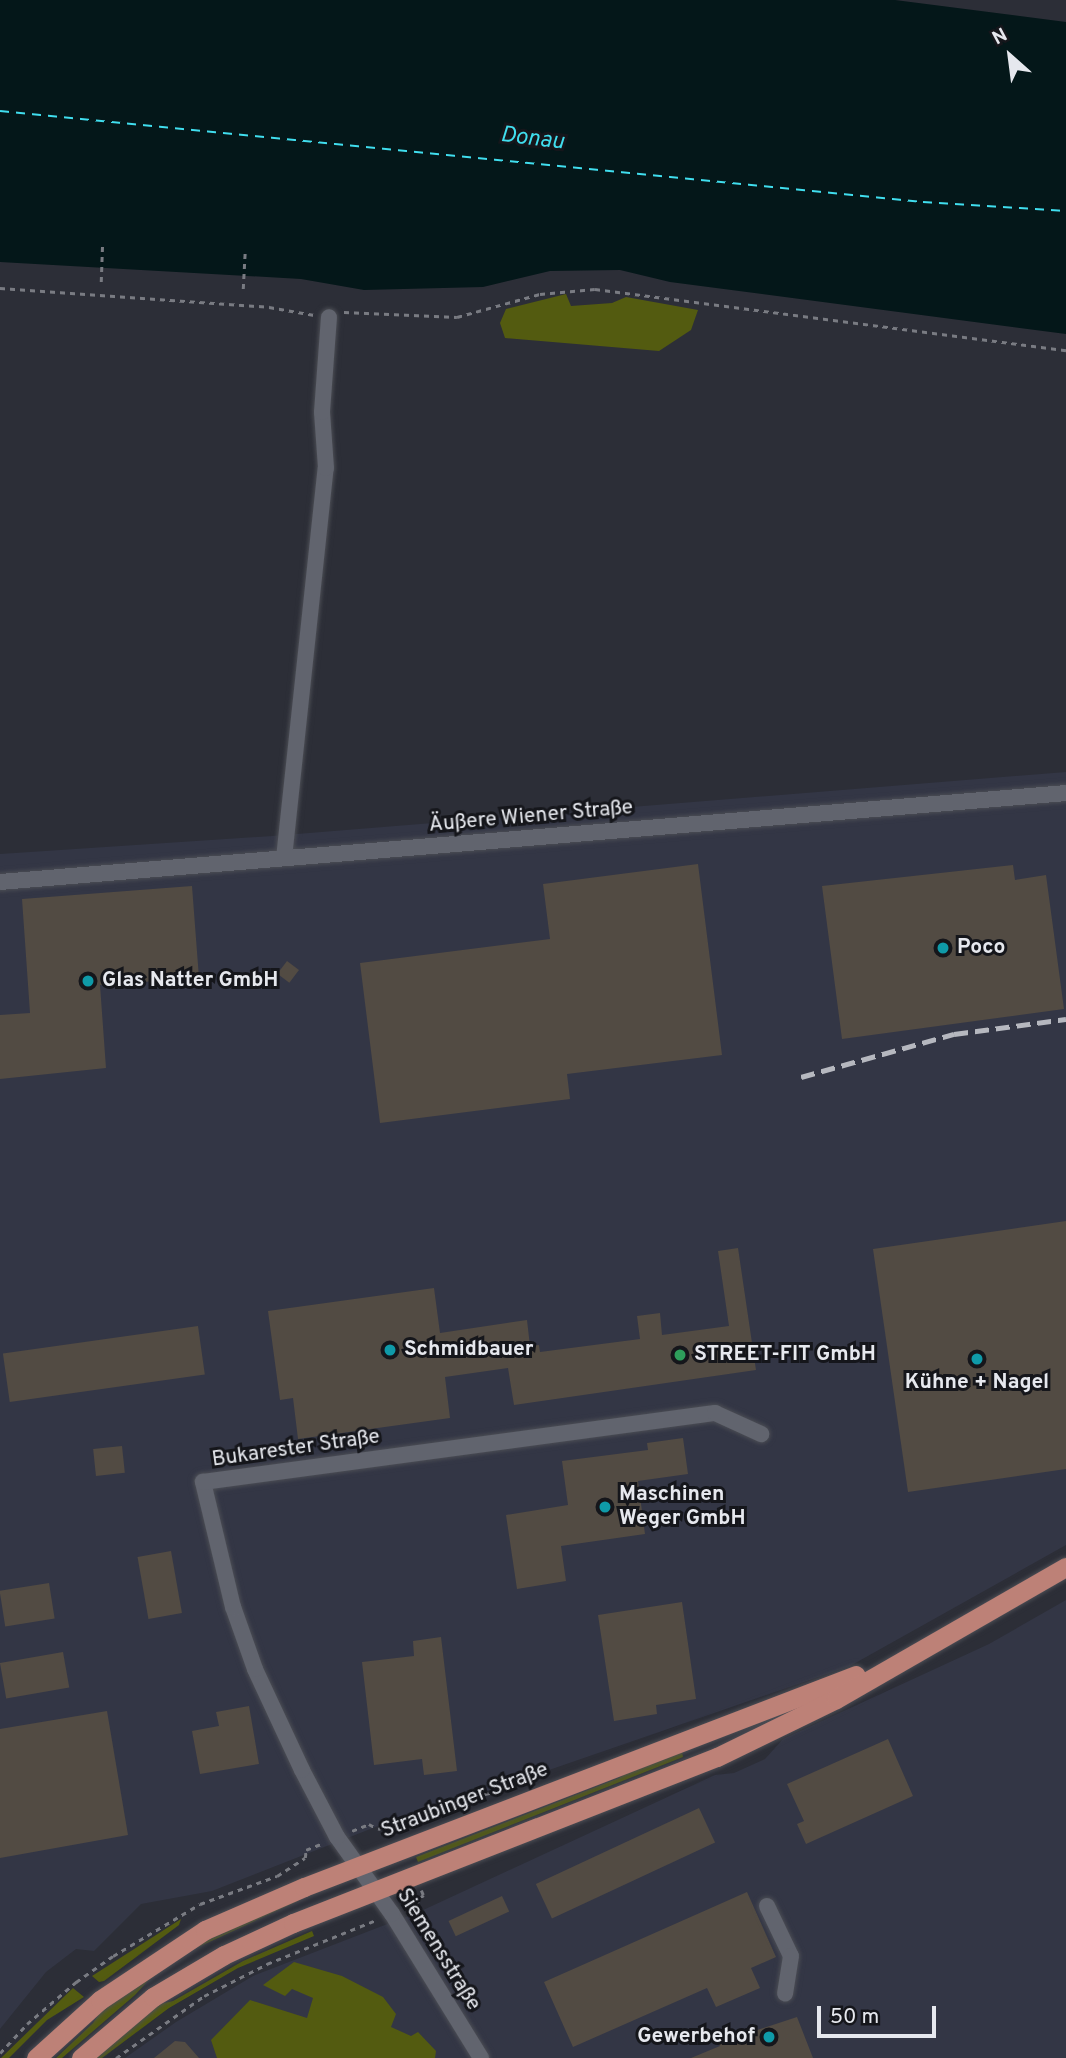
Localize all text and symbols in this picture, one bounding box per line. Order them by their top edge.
north arrow [975,21,1045,91]
text: N [988,24,1012,51]
water label: Donau [499,122,565,158]
street label: Äußere Wiener Straße [428,795,634,839]
place label: Poco [957,935,1005,961]
marker: Poco [935,940,951,956]
place label: Glas Natter GmbH [102,968,278,994]
marker: Glas Natter GmbH [80,973,96,989]
place label: Schmidbauer [404,1337,534,1363]
marker: Schmidbauer [382,1342,398,1358]
place label: STREET-FIT GmbH [694,1342,876,1368]
marker: STREET-FIT GmbH [672,1347,688,1363]
marker: Kühne + Nagel [969,1351,985,1367]
place label: Kühne + Nagel [905,1370,1049,1396]
street label: Bukarester Straße [210,1425,382,1473]
place label: Maschinen Weger GmbH [619,1482,746,1532]
marker: Maschinen Weger GmbH [597,1499,613,1515]
street label: Straubinger Straße [378,1758,552,1844]
street label: Siemensstraße [390,1884,486,2016]
scale bar [821,1992,940,2036]
text: 50 m [830,2004,879,2031]
place label: Gewerbehof [637,2024,755,2050]
marker: Gewerbehof [761,2029,777,2045]

